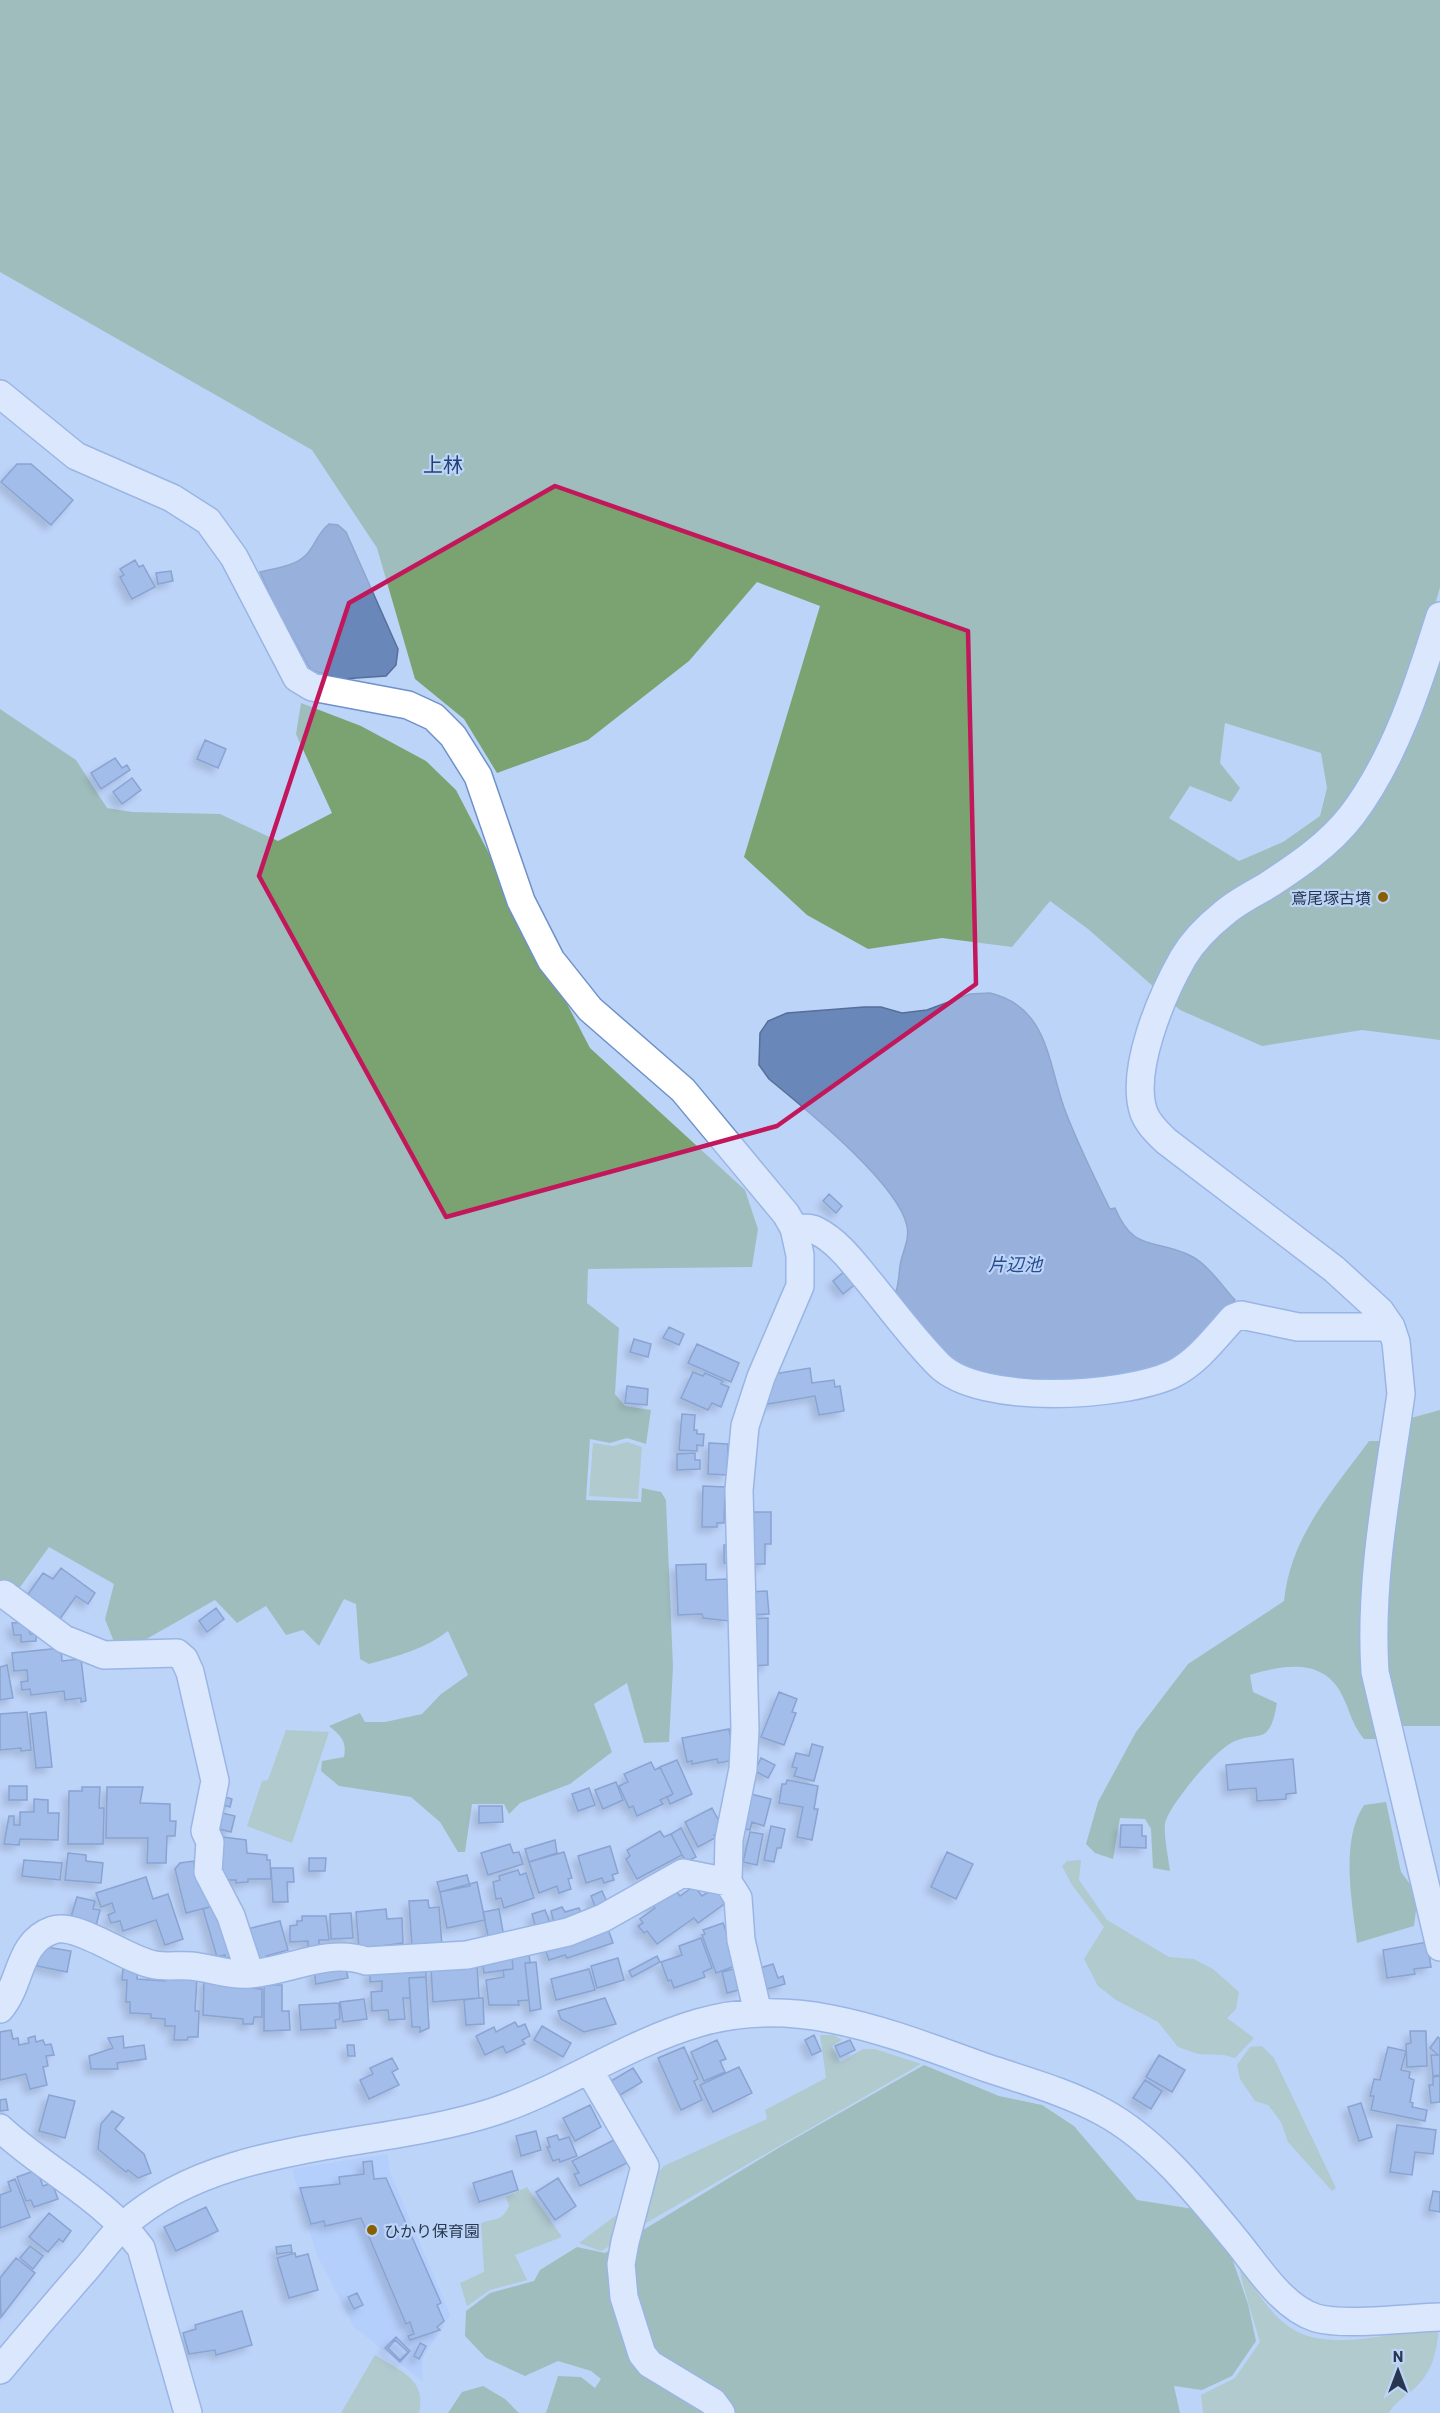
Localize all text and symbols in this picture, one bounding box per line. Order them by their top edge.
district label: 上林 [423,452,463,476]
place label: 鳶尾塚古墳 [1291,888,1371,907]
marker: 鳶尾塚古墳 [1376,890,1390,904]
water label: 片辺池 [988,1253,1044,1275]
place label: ひかり保育園 [384,2221,480,2240]
marker: ひかり保育園 [365,2223,379,2237]
north arrow [1368,2341,1428,2401]
text: N [1393,2346,1403,2365]

